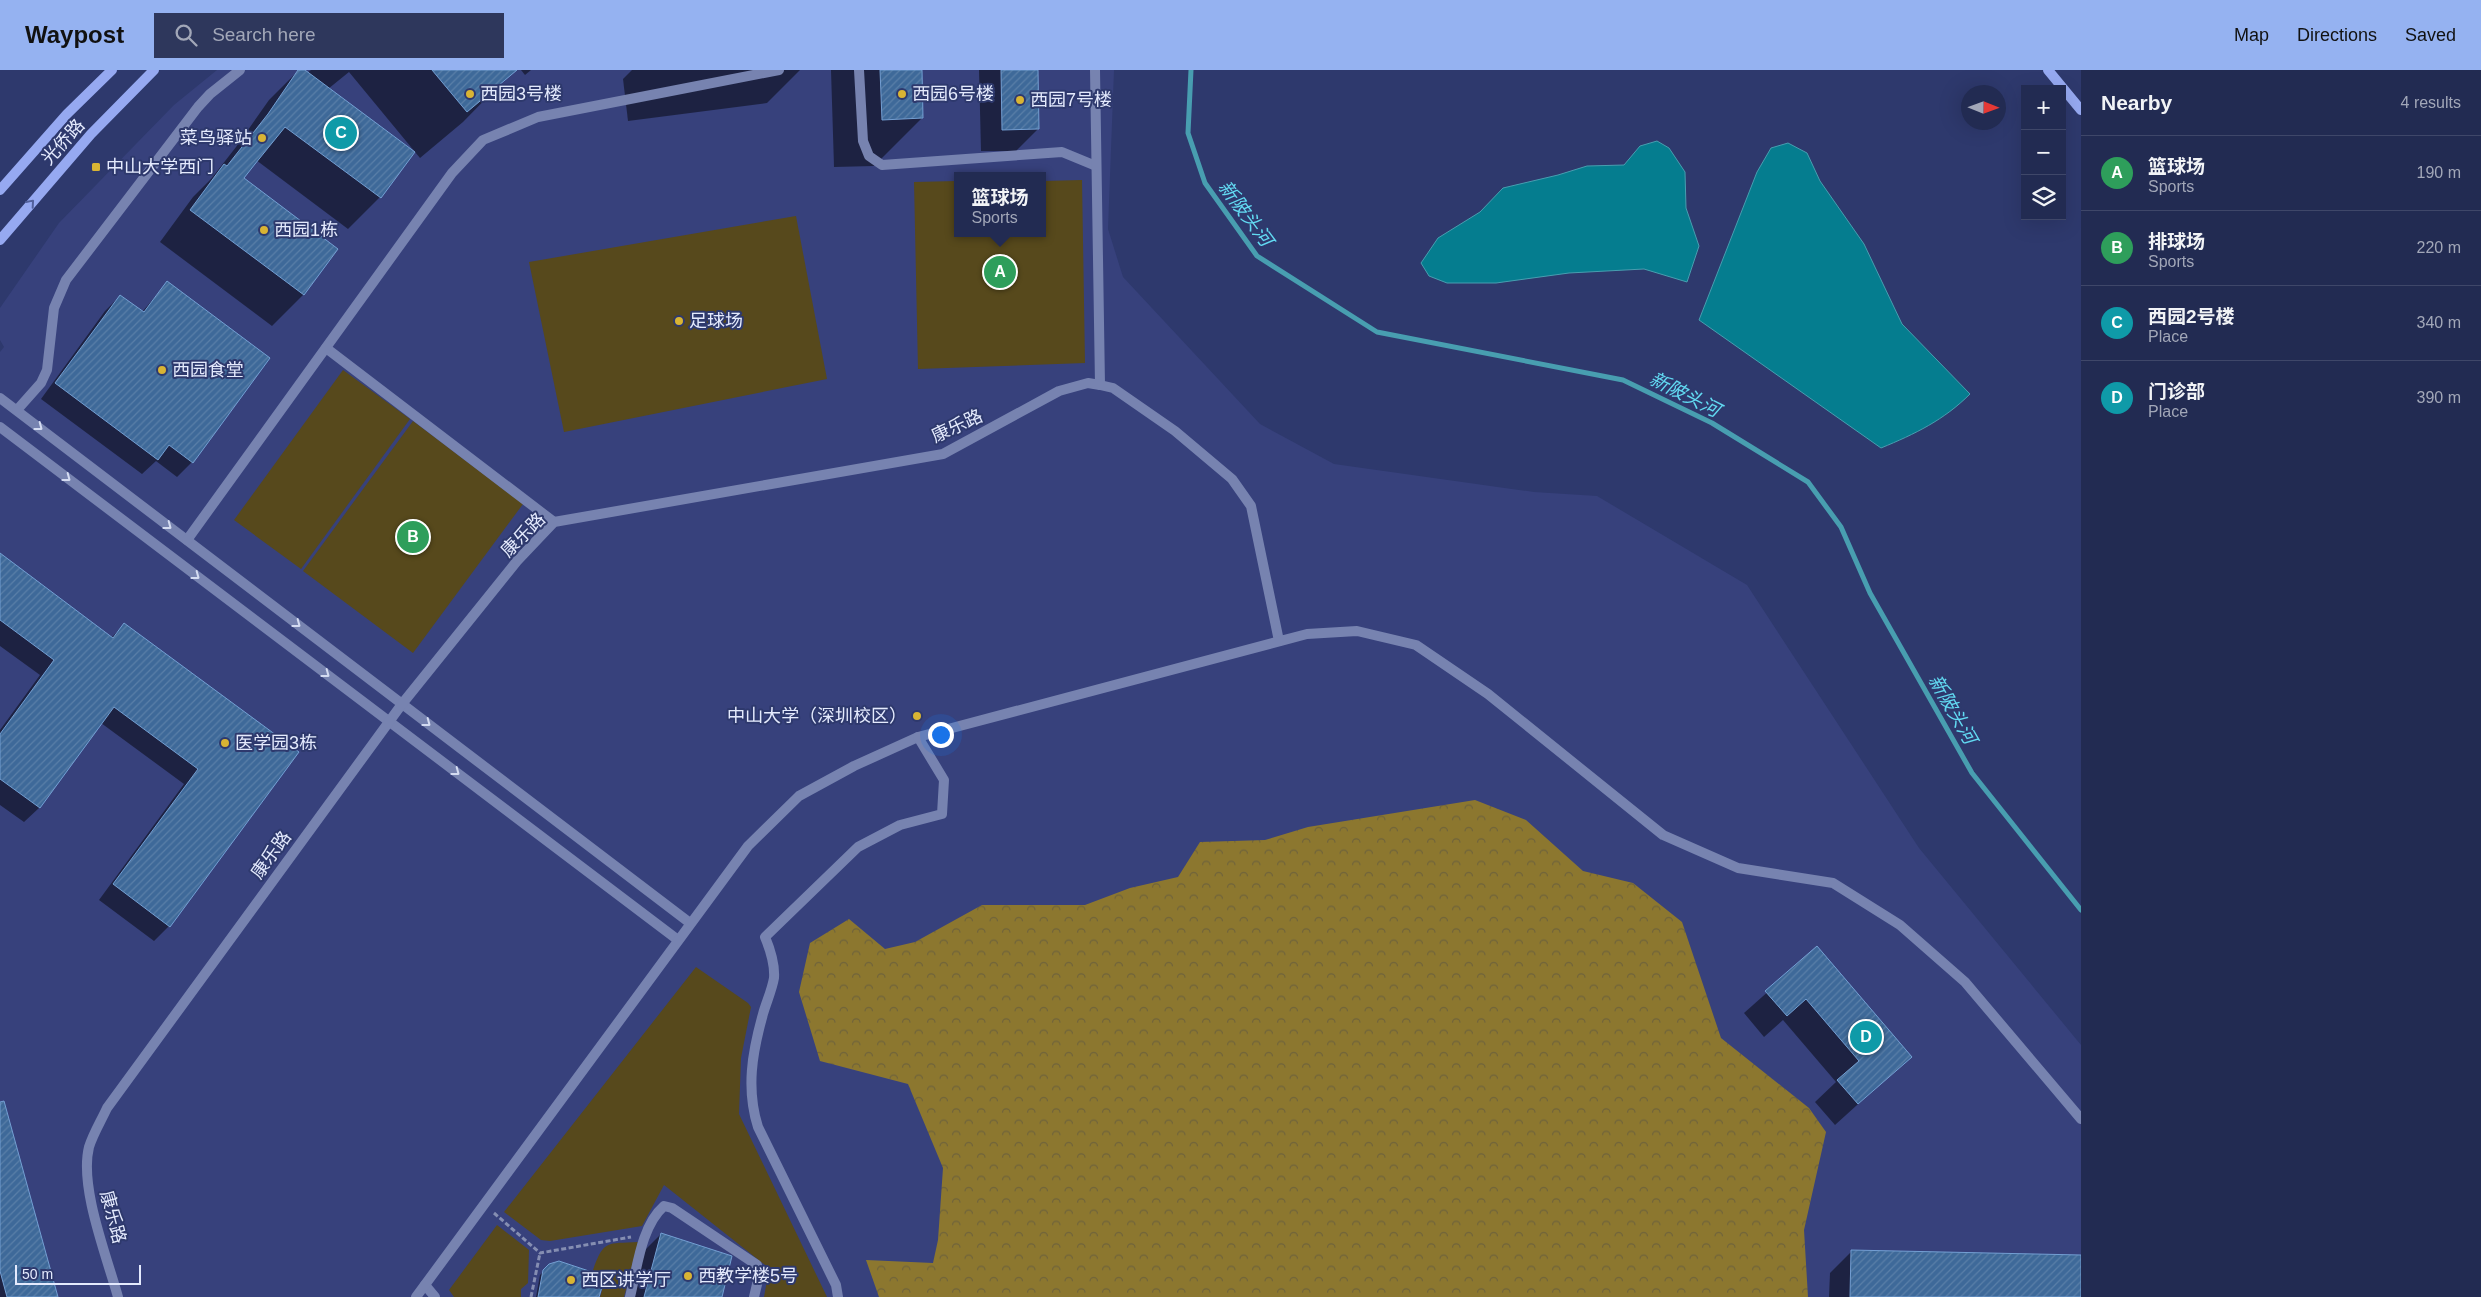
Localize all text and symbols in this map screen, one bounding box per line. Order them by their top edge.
search box [154,13,504,58]
text: Waypost [25,21,124,48]
icon: search [172,21,200,49]
text: Search here [212,24,316,45]
text: Map [2234,25,2269,45]
text: Directions [2297,25,2377,45]
text: Saved [2405,25,2456,45]
place label: 西园3号楼 [480,84,562,104]
place label: 西园6号楼 [912,84,994,104]
north arrow [1961,85,2006,130]
map controls [2021,85,2066,220]
button: + [2021,85,2066,130]
marker: 西园3号楼 [464,88,476,100]
marker: 西园6号楼 [896,88,908,100]
place label: 西园7号楼 [1030,90,1112,110]
text: Nearby [2101,91,2172,114]
marker: 西园7号楼 [1014,94,1026,106]
text: 4 results [2401,94,2461,111]
pin: C [325,114,357,152]
street label: 光侨路 [38,115,88,169]
place label: 菜鸟驿站 [180,128,252,148]
button: − [2021,130,2066,175]
marker: 菜鸟驿站 [256,132,268,144]
text: 篮球场 [2148,156,2205,177]
place label: 中山大学西门 [106,157,214,177]
marker: 中山大学西门 [90,161,102,173]
text: A [2111,164,2123,181]
text: 190 m [2417,164,2461,181]
popup [954,172,1046,237]
button: layers [2021,175,2066,220]
water label: 新陂头河 [1214,177,1279,253]
text: Sports [2148,178,2194,195]
text: 篮球场 [971,187,1029,208]
one-way arrow [25,199,34,208]
text: Sports [971,209,1018,226]
place label: 西园1栋 [274,220,338,240]
marker: 西园1栋 [258,224,270,236]
text: 排球场 [2148,231,2205,252]
text: B [2111,239,2123,256]
text: 220 m [2417,239,2461,256]
pin: A [984,253,1016,291]
text: Sports [2148,253,2194,270]
text: 西园2号楼 [2148,306,2235,327]
place label: 足球场 [689,311,743,331]
text: C [2111,314,2123,331]
text: 340 m [2417,314,2461,331]
marker: 足球场 [673,315,685,327]
text: Place [2148,328,2188,345]
place label: 西园食堂 [172,360,244,380]
marker: 西园食堂 [156,364,168,376]
water label: 新陂头河 [1646,368,1727,423]
text: 门诊部 [2148,381,2205,402]
text: D [2111,389,2123,406]
text: 390 m [2417,389,2461,406]
text: Place [2148,403,2188,420]
street label: 康乐路 [928,406,986,446]
one-way arrow [33,421,43,430]
one-way arrow [61,472,70,480]
street label: 康乐路 [497,509,549,561]
pin: B [397,518,429,556]
one-way arrow [162,520,171,528]
one-way arrow [190,570,199,578]
one-way arrow [291,618,301,627]
one-way arrow [320,668,329,676]
water label: 新陂头河 [1924,671,1983,751]
place label: 中山大学（深圳校区） [727,706,907,726]
marker: 中山大学（深圳校区） [911,710,923,722]
one-way arrow [421,717,430,725]
your location [928,722,954,748]
place label: 医学园3栋 [235,733,317,753]
marker: 医学园3栋 [219,737,231,749]
one-way arrow [450,766,459,774]
street label: 康乐路 [247,827,295,883]
pin: D [1850,1018,1882,1056]
street label: 康乐路 [96,1188,130,1246]
scale bar [15,1262,141,1285]
text: 50 m [22,1266,53,1282]
place label: 西教学楼5号 [698,1266,798,1286]
place label: 西区讲学厅 [581,1270,671,1290]
marker: 西教学楼5号 [682,1270,694,1282]
marker: 西区讲学厅 [565,1274,577,1286]

